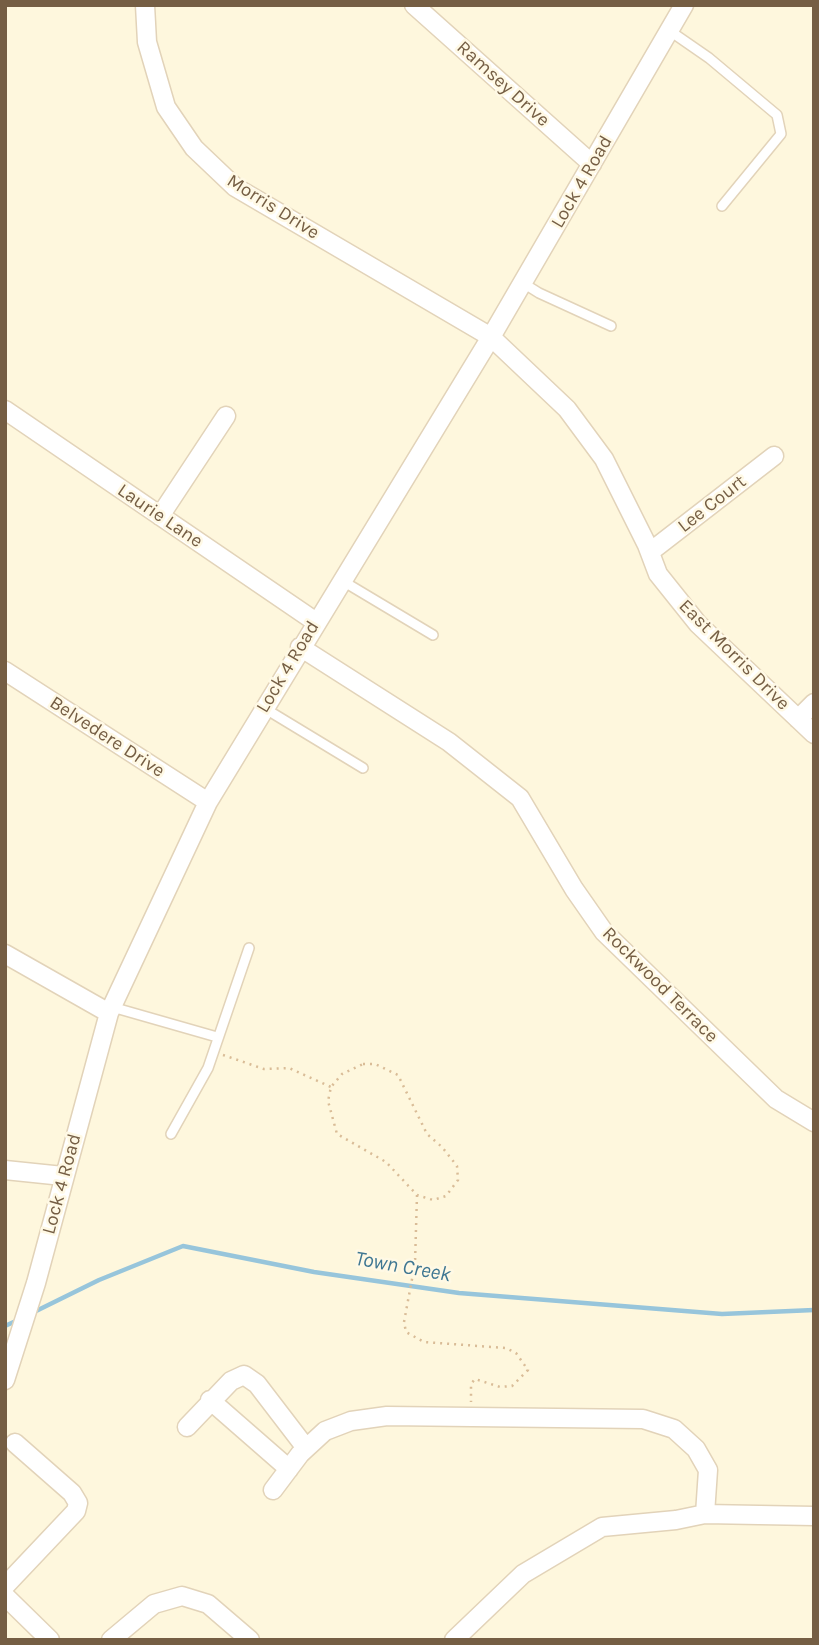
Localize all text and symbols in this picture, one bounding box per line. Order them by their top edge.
street label: Ramsey Drive [452,36,554,132]
street label: Lock 4 Road [546,132,618,232]
street label: Morris Drive [223,170,323,244]
street label: Lee Court [673,470,751,538]
street label: Laurie Lane [113,479,207,553]
street label: East Morris Drive [674,595,794,715]
street label: Lock 4 Road [252,617,324,717]
street label: Belvedere Drive [45,691,169,783]
street label: Rockwood Terrace [597,922,723,1048]
street label: Lock 4 Road [38,1131,86,1237]
water label: Town Creek [353,1246,453,1288]

